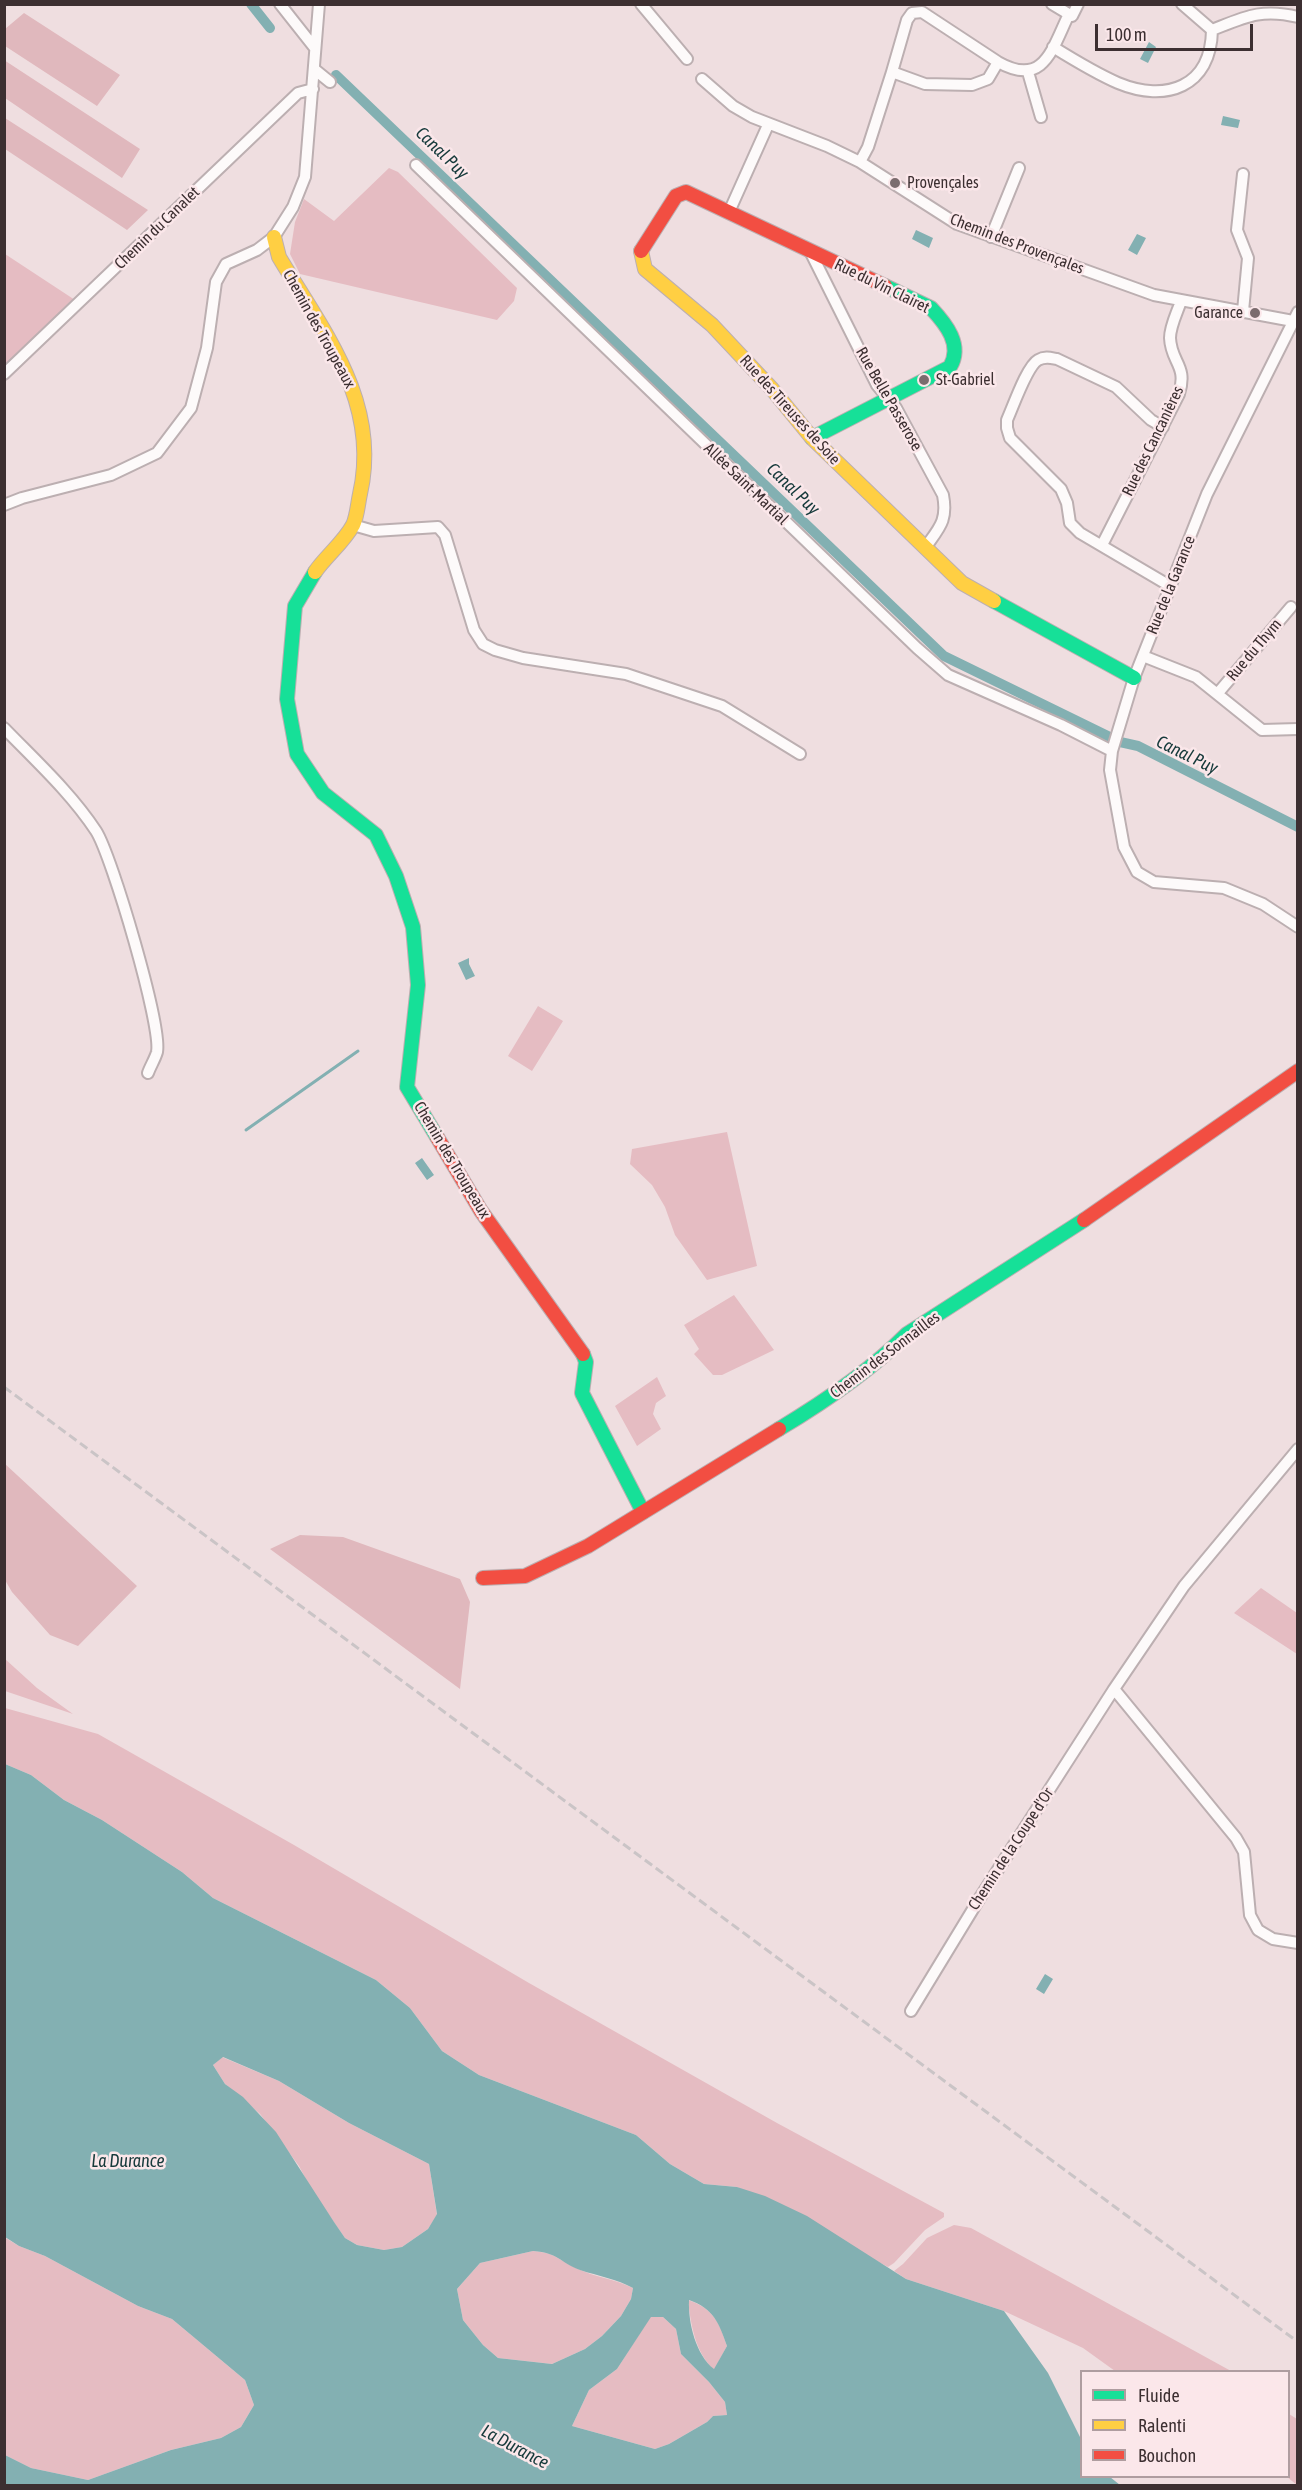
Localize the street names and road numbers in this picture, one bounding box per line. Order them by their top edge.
street label: Chemin du Canalet [111,183,203,273]
street label: Chemin des Provençales [947,210,1087,278]
street label: Rue du Vin Clairet [831,255,933,317]
street label: Chemin des Troupeaux [278,266,360,392]
street label: Rue Belle Passerose [852,344,926,454]
street label: Rue des Tireuses de Soie [736,351,844,469]
street label: Rue des Cancanières [1118,383,1188,499]
street label: Allée Saint-Martial [700,439,792,529]
street label: Rue de la Garance [1142,533,1200,637]
street label: Rue du Thym [1222,615,1286,685]
street label: Chemin des Troupeaux [410,1098,494,1222]
street label: Chemin des Sonnailles [826,1308,944,1402]
street label: Chemin de la Coupe d'Or [964,1784,1058,1914]

